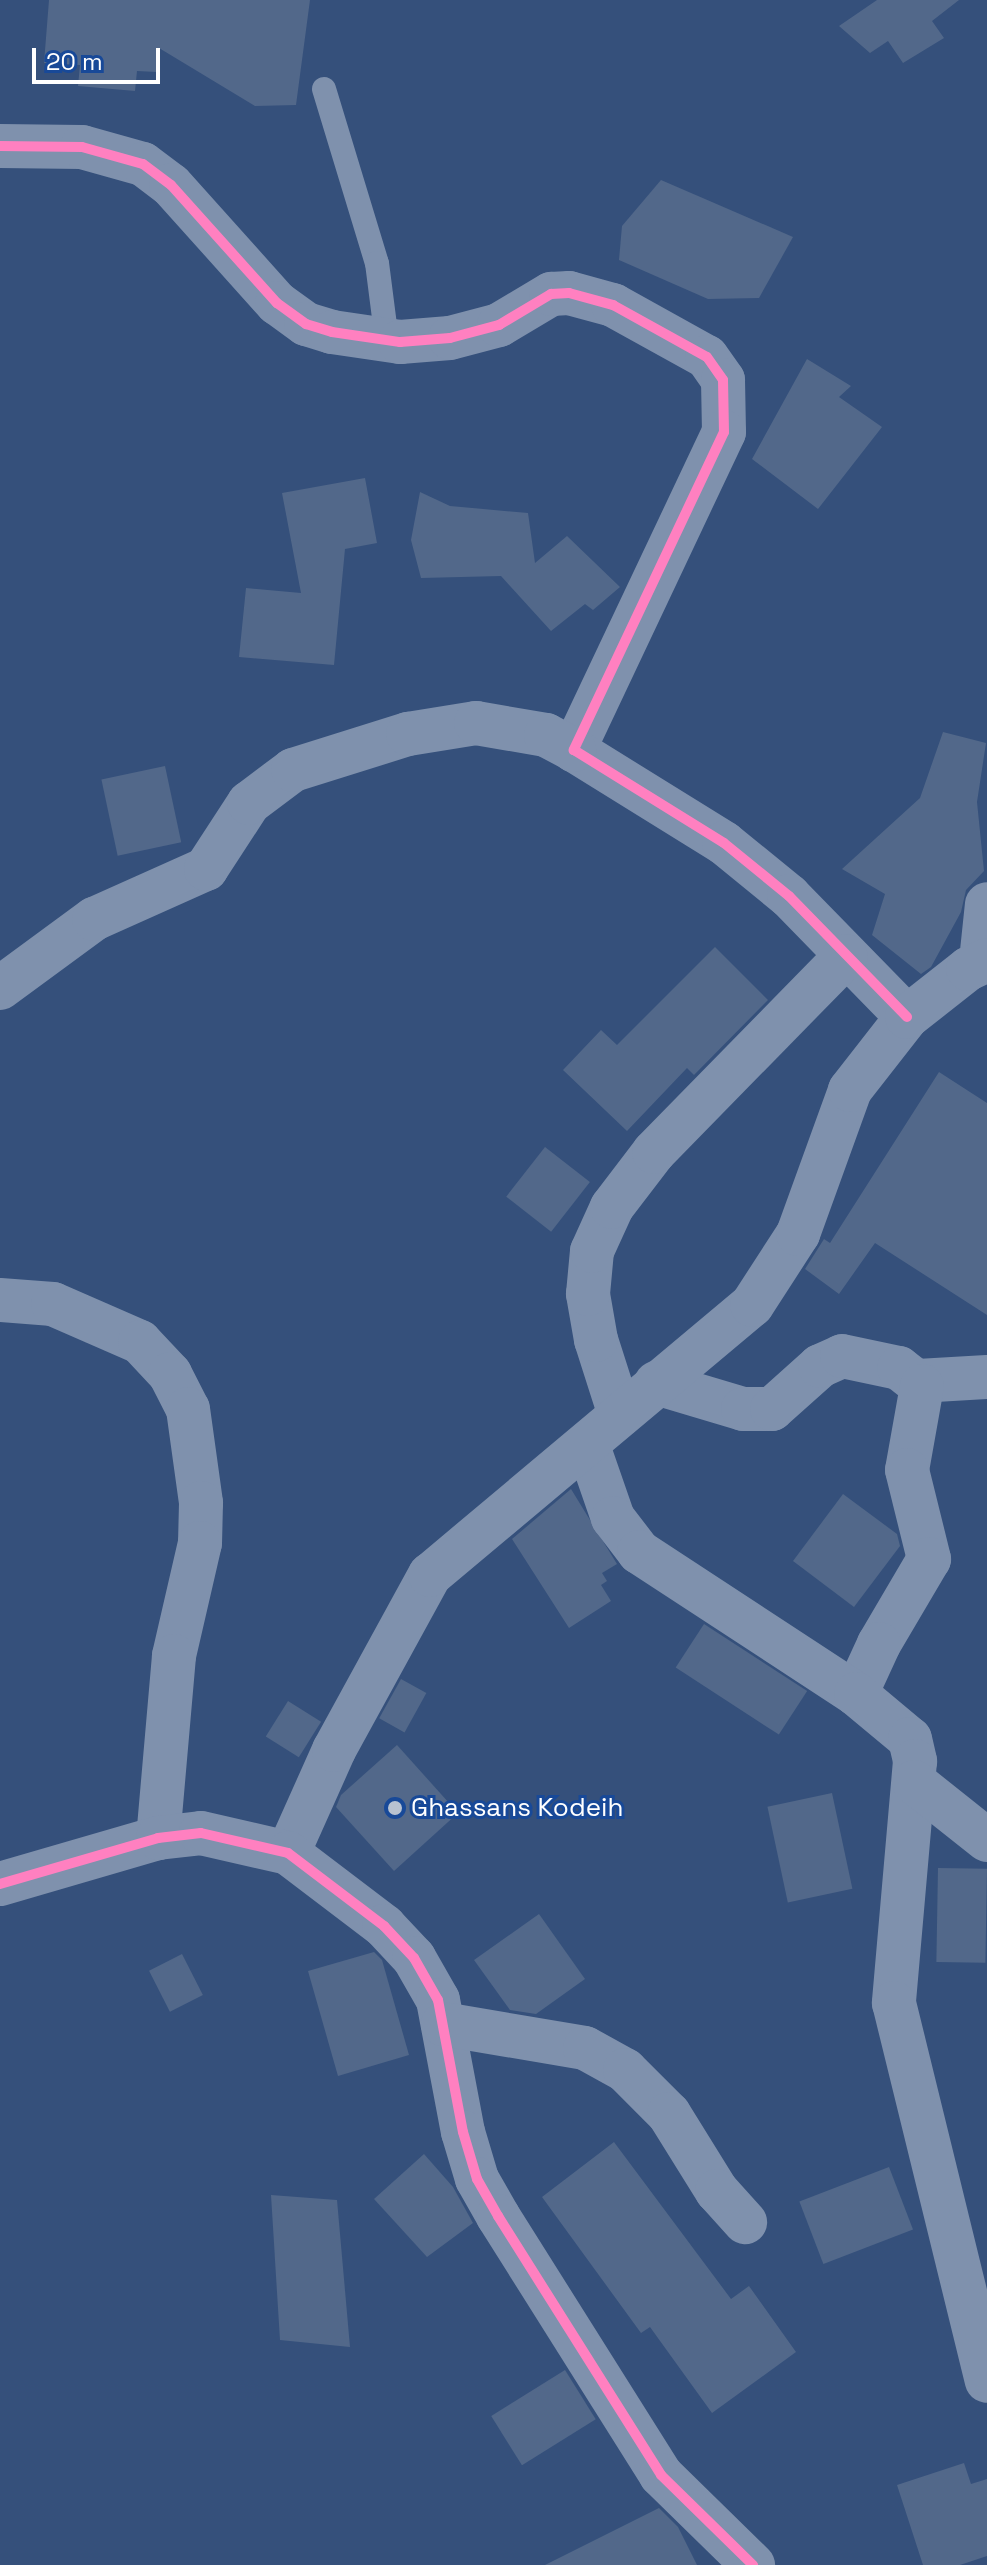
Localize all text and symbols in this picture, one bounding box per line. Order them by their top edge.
scale bar [36,32,164,82]
text: 20 m [46,46,103,77]
place label: Ghassans Kodeih [411,1792,623,1824]
marker: Ghassans Kodeih [386,1799,404,1817]

